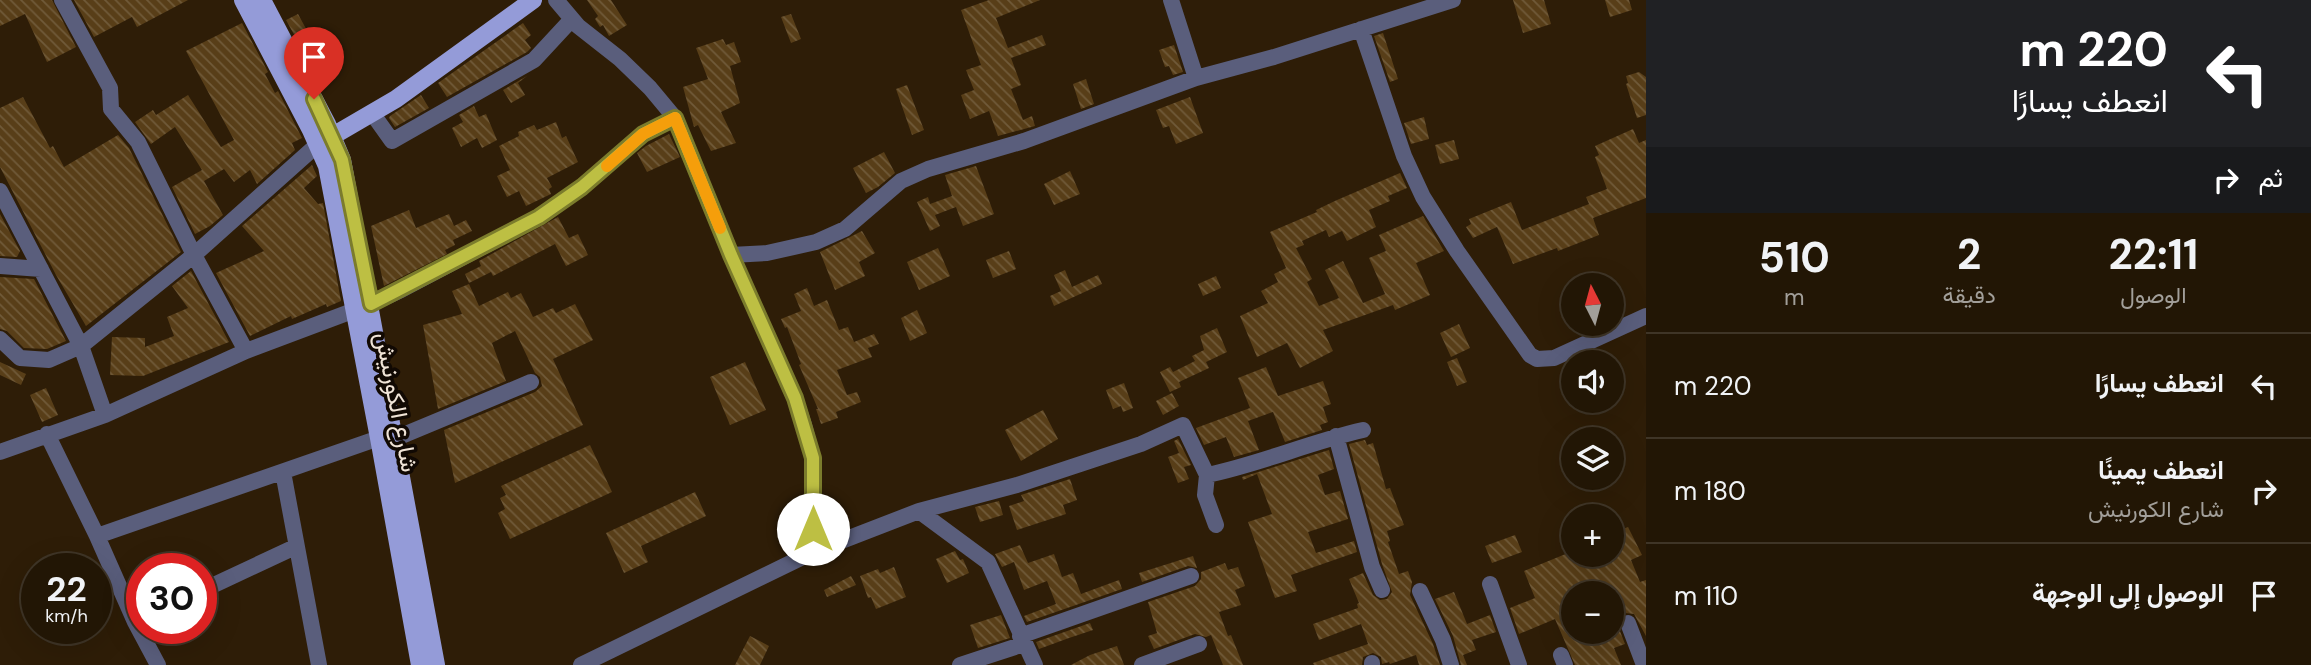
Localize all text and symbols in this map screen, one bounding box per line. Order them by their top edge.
text: 220 m [2020,17,2168,81]
pin [284,27,344,99]
icon: left [2192,28,2283,119]
icon: arrive [295,38,333,76]
text: انعطف يسارًا [2012,80,2168,122]
icon: right [2207,161,2245,199]
text: ثم [2259,161,2283,195]
text: 2 [1957,227,1981,282]
text: 22:11 [2109,227,2198,282]
text: 510 [1759,230,1830,285]
north arrow [1561,273,1624,336]
map controls [1561,273,1624,644]
text: دقيقة [1943,280,1996,310]
text: الوصول [2120,280,2187,310]
text: m [1784,282,1805,312]
street label: شارع الكورنيش [367,329,426,475]
button: sound [1561,350,1624,413]
text: انعطف يسارًا [2095,366,2224,400]
icon: left [2245,367,2283,405]
text: 220 m [1674,369,1752,403]
button: layers [1561,427,1624,490]
text: انعطف يمينًا [2098,453,2224,487]
icon: right [2245,472,2283,510]
text: 180 m [1674,474,1746,508]
position arrow [776,492,850,566]
text: شارع الكورنيش [2088,494,2224,524]
button: + [1561,504,1624,567]
speed limit sign: 30 [126,553,217,644]
text: 22 [46,566,87,612]
text: الوصول إلى الوجهة [2032,576,2224,610]
icon: arrive [2245,577,2283,615]
text: 110 m [1674,579,1738,613]
button: − [1561,581,1624,644]
text: km/h [45,604,88,628]

